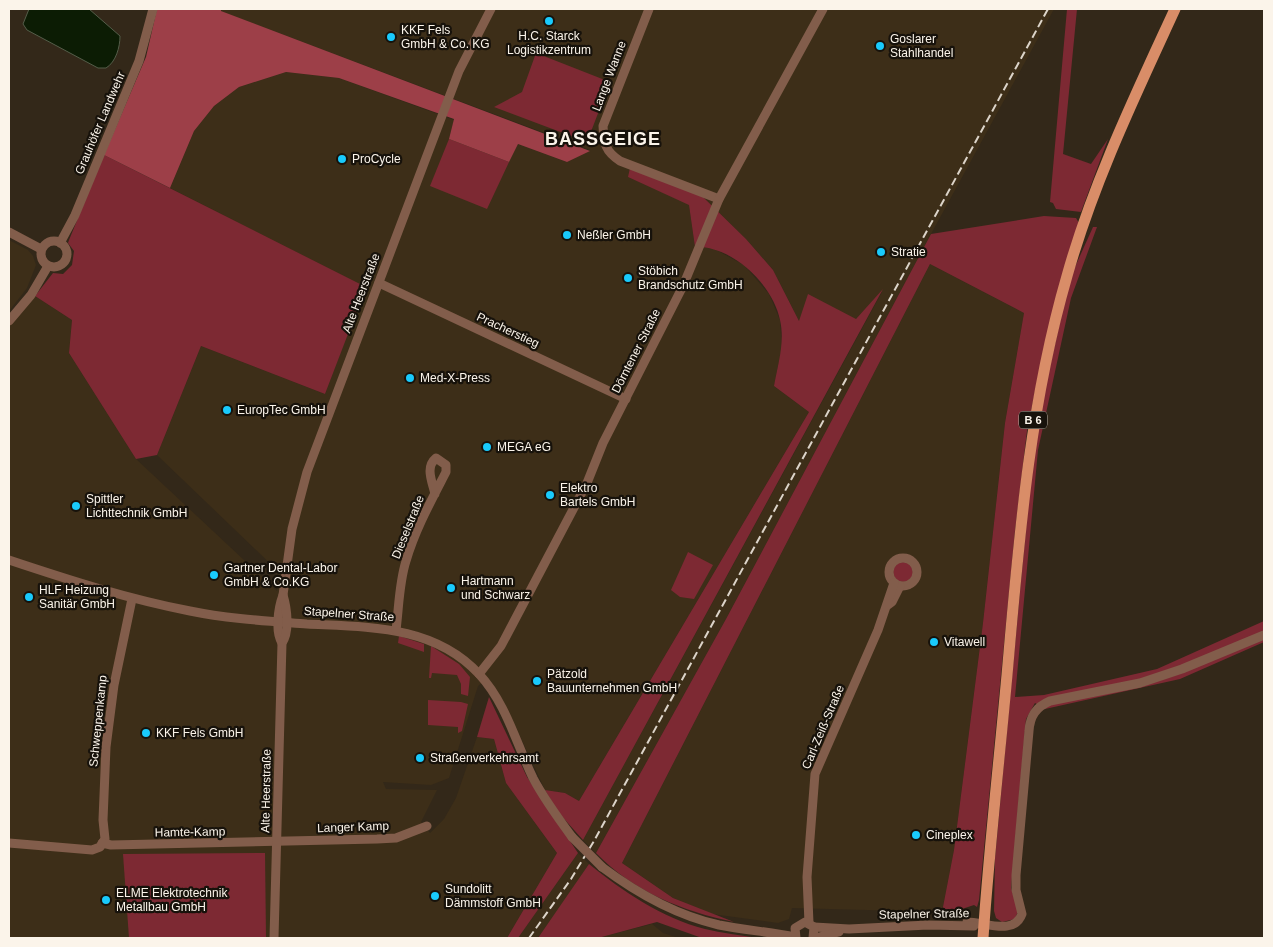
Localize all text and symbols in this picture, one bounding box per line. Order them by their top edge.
marker: H.C. Starck Logistikzentrum [543,15,555,27]
place label: KKF Fels GmbH & Co. KG [401,23,490,51]
place label: H.C. Starck Logistikzentrum [507,29,591,57]
marker: KKF Fels GmbH & Co. KG [385,31,397,43]
place label: Goslarer Stahlhandel [890,32,953,60]
street label: Lange Wanne [589,39,629,113]
marker: Goslarer Stahlhandel [874,40,886,52]
street label: Grauhöfer Landwehr [72,70,128,176]
district label: BASSGEIGE [545,129,661,149]
place label: ProCycle [352,152,401,166]
marker: ProCycle [336,153,348,165]
place label: Neßler GmbH [577,228,651,242]
marker: Neßler GmbH [561,229,573,241]
place label: Stratie [891,245,926,259]
marker: Stratie [875,246,887,258]
street label: Alte Heerstraße [339,251,383,335]
place label: Stöbich Brandschutz GmbH [638,264,743,292]
marker: Stöbich Brandschutz GmbH [622,272,634,284]
street label: Dörntener Straße [609,306,663,395]
street label: Pracherstieg [475,309,541,351]
place label: Med-X-Press [420,371,490,385]
marker: Med-X-Press [404,372,416,384]
place label: EuropTec GmbH [237,403,326,417]
marker: EuropTec GmbH [221,404,233,416]
road number: B 6 [1019,412,1047,428]
place label: MEGA eG [497,440,551,454]
marker: MEGA eG [481,441,493,453]
place label: Elektro Bartels GmbH [560,481,635,509]
marker: Elektro Bartels GmbH [544,489,556,501]
place label: Spittler Lichttechnik GmbH [86,492,187,520]
street label: Dieselstraße [389,493,427,561]
marker: Spittler Lichttechnik GmbH [70,500,82,512]
place label: Gartner Dental-Labor GmbH & Co.KG [224,561,337,589]
marker: Gartner Dental-Labor GmbH & Co.KG [208,569,220,581]
place label: Hartmann und Schwarz [461,574,530,602]
marker: Hartmann und Schwarz [445,582,457,594]
place label: HLF Heizung Sanitär GmbH [39,583,115,611]
marker: HLF Heizung Sanitär GmbH [23,591,35,603]
street label: Stapelner Straße [303,604,395,624]
place label: Vitawell [944,635,985,649]
marker: Vitawell [928,636,940,648]
place label: Pätzold Bauunternehmen GmbH [547,667,677,695]
street label: Schweppenkamp [86,674,110,768]
marker: Pätzold Bauunternehmen GmbH [531,675,543,687]
street label: Carl-Zeiß-Straße [799,683,847,771]
place label: KKF Fels GmbH [156,726,243,740]
marker: KKF Fels GmbH [140,727,152,739]
street label: Alte Heerstraße [258,749,274,833]
place label: Straßenverkehrsamt [430,751,539,765]
marker: Straßenverkehrsamt [414,752,426,764]
street label: Langer Kamp [317,819,390,835]
street label: Hamte-Kamp [155,824,226,840]
place label: Cineplex [926,828,973,842]
marker: Cineplex [910,829,922,841]
place label: Sundolitt Dämmstoff GmbH [445,882,541,910]
place label: ELME Elektrotechnik Metallbau GmbH [116,886,228,914]
marker: Sundolitt Dämmstoff GmbH [429,890,441,902]
marker: ELME Elektrotechnik Metallbau GmbH [100,894,112,906]
street label: Stapelner Straße [879,906,970,922]

